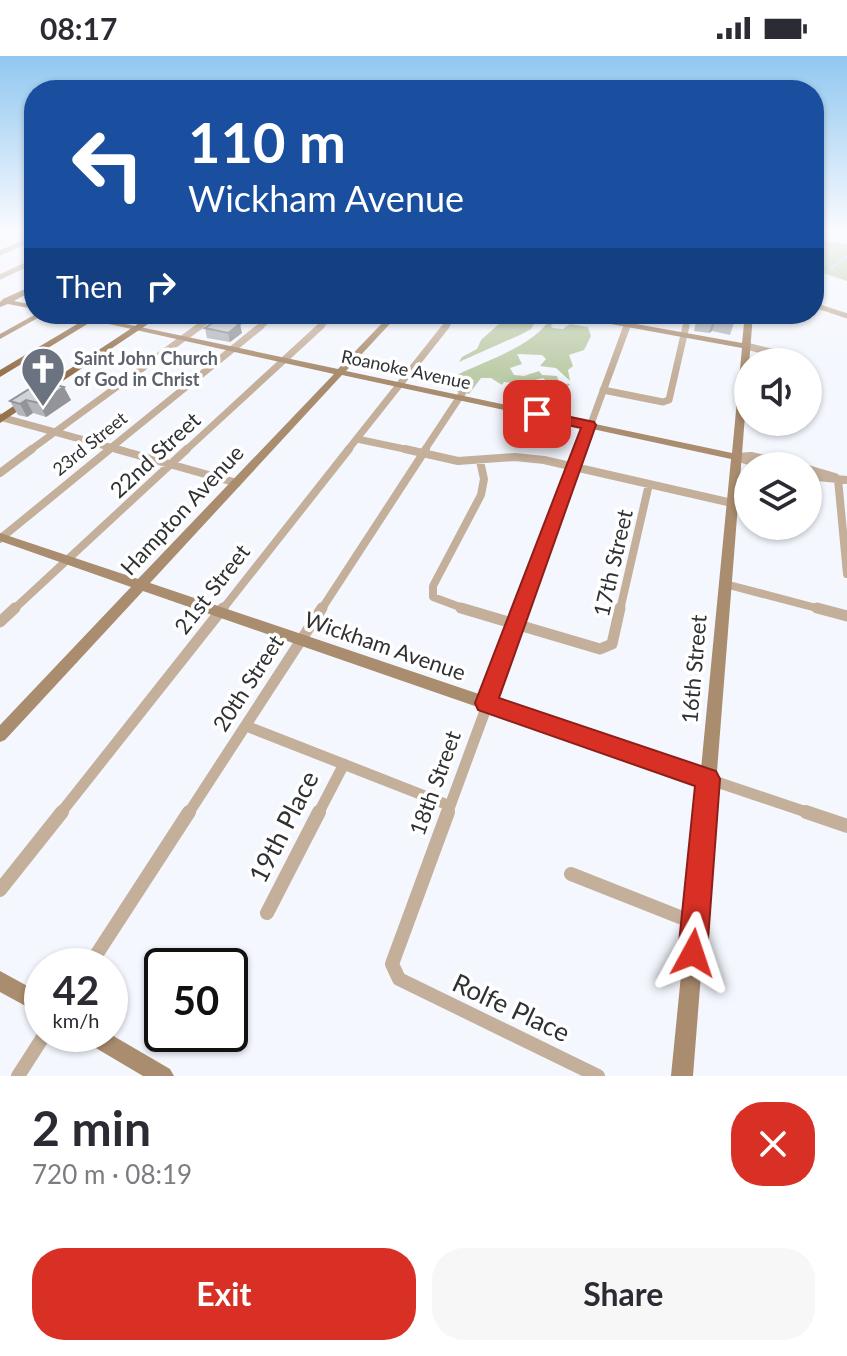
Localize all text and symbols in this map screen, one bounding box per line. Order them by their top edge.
text: 08:17 [40,10,117,46]
text: 110 m [188,108,346,175]
icon: left [56,112,160,216]
text: Wickham Avenue [188,176,464,220]
icon: right [139,264,183,308]
text: Then [56,268,123,304]
church icon: Saint John Church of God in Christ [19,345,67,408]
street label: Roanoke Avenue [339,345,473,393]
place label: Saint John Church of God in Christ [74,347,218,390]
map controls [734,348,822,540]
button: sound [734,348,822,436]
pin [503,380,571,448]
icon: arrive [515,392,559,436]
street label: 23rd Street [48,406,131,480]
street label: 22nd Street [104,406,206,503]
street label: Hampton Avenue [114,439,249,580]
button: layers [734,452,822,540]
street label: 17th Street [587,507,638,619]
street label: 21st Street [168,538,255,639]
street label: Wickham Avenue [301,605,469,686]
street label: 16th Street [675,613,712,725]
street label: 20th Street [207,629,289,736]
street label: 18th Street [403,727,466,839]
street label: 19th Place [241,765,325,888]
position arrow [651,911,735,995]
speed limit sign: 50 [144,948,248,1052]
text: 42 [53,966,99,1014]
street label: Rolfe Place [448,966,575,1048]
text: km/h [53,1008,99,1032]
text: 2 min [32,1099,151,1156]
button: close [731,1102,815,1186]
text: 720 m · 08:19 [32,1158,192,1190]
button: Exit [32,1248,416,1340]
button: Share [432,1248,815,1340]

